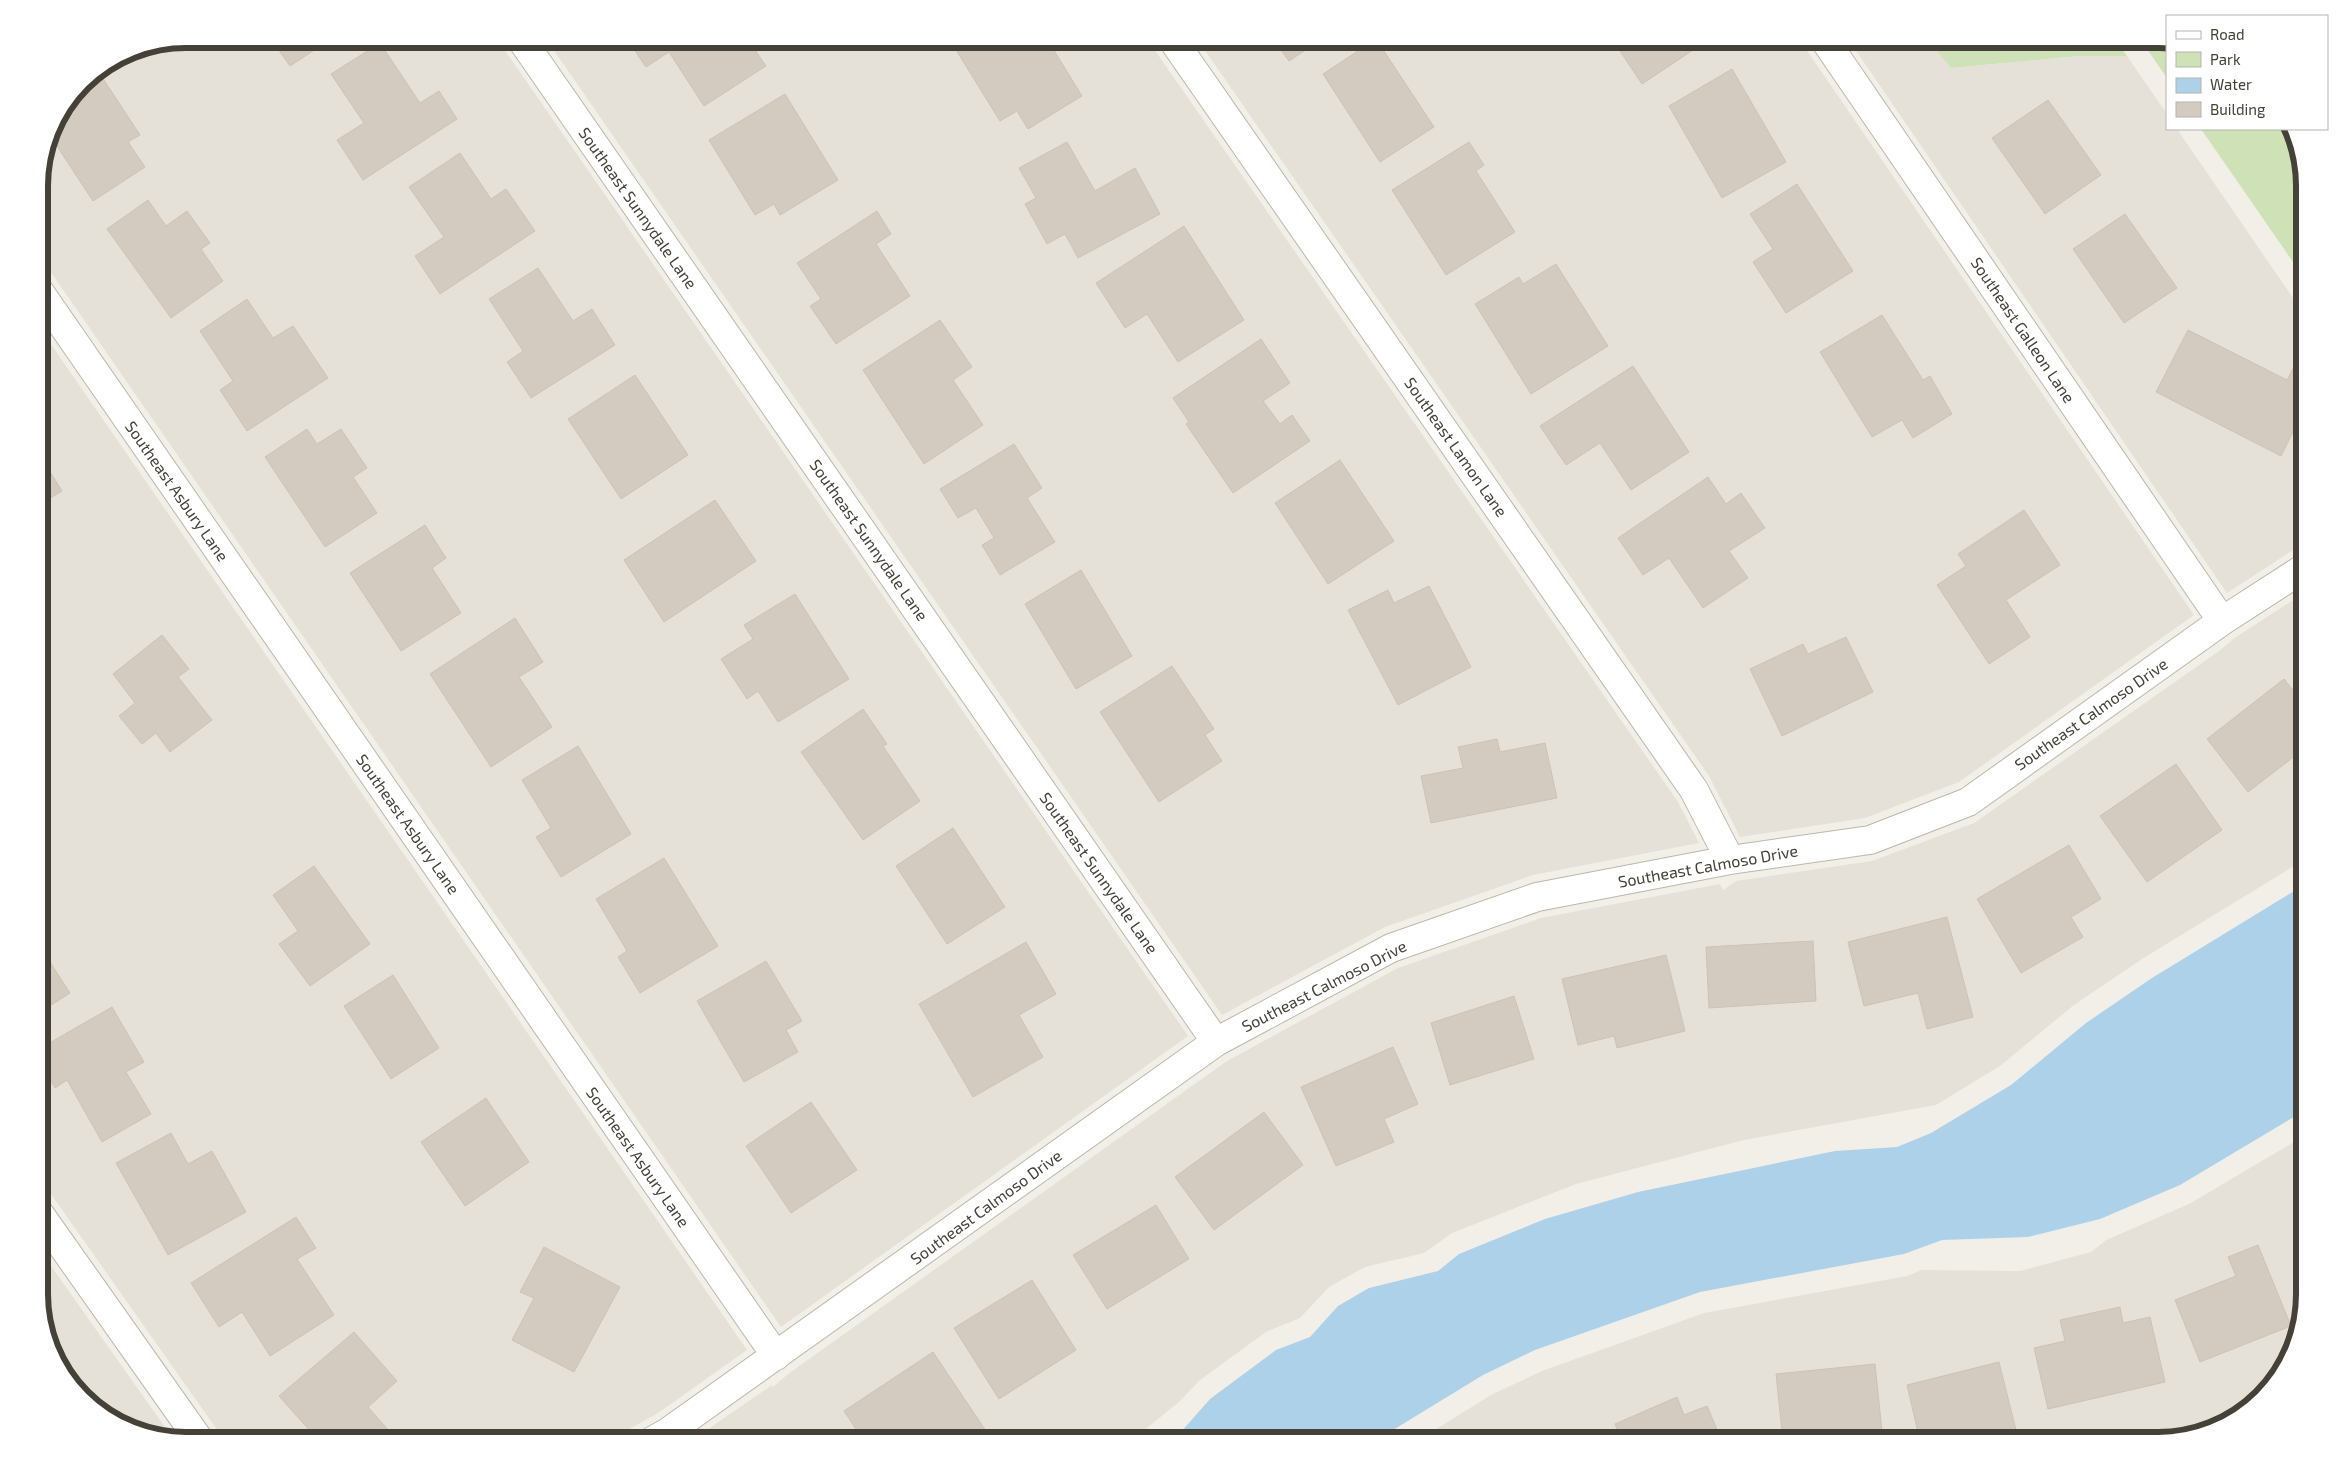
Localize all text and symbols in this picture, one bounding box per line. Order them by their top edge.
legend [2166,15,2328,130]
text: Road [2210,25,2245,43]
text: Park [2210,50,2241,68]
text: Water [2210,75,2252,93]
text: Building [2210,100,2266,118]
street label: Southeast Sunnydale Lane [575,123,701,292]
street label: Southeast Galleon Lane [1968,253,2079,406]
street label: Southeast Lamon Lane [1401,373,1512,520]
street label: Southeast Asbury Lane [122,417,233,564]
street label: Southeast Sunnydale Lane [806,455,932,624]
street label: Southeast Calmoso Drive [2011,654,2171,774]
street label: Southeast Asbury Lane [353,750,464,897]
street label: Southeast Sunnydale Lane [1036,788,1162,957]
street label: Southeast Calmoso Drive [1617,840,1799,891]
street label: Southeast Calmoso Drive [1238,936,1409,1035]
street label: Southeast Asbury Lane [583,1083,694,1230]
street label: Southeast Calmoso Drive [906,1145,1065,1268]

